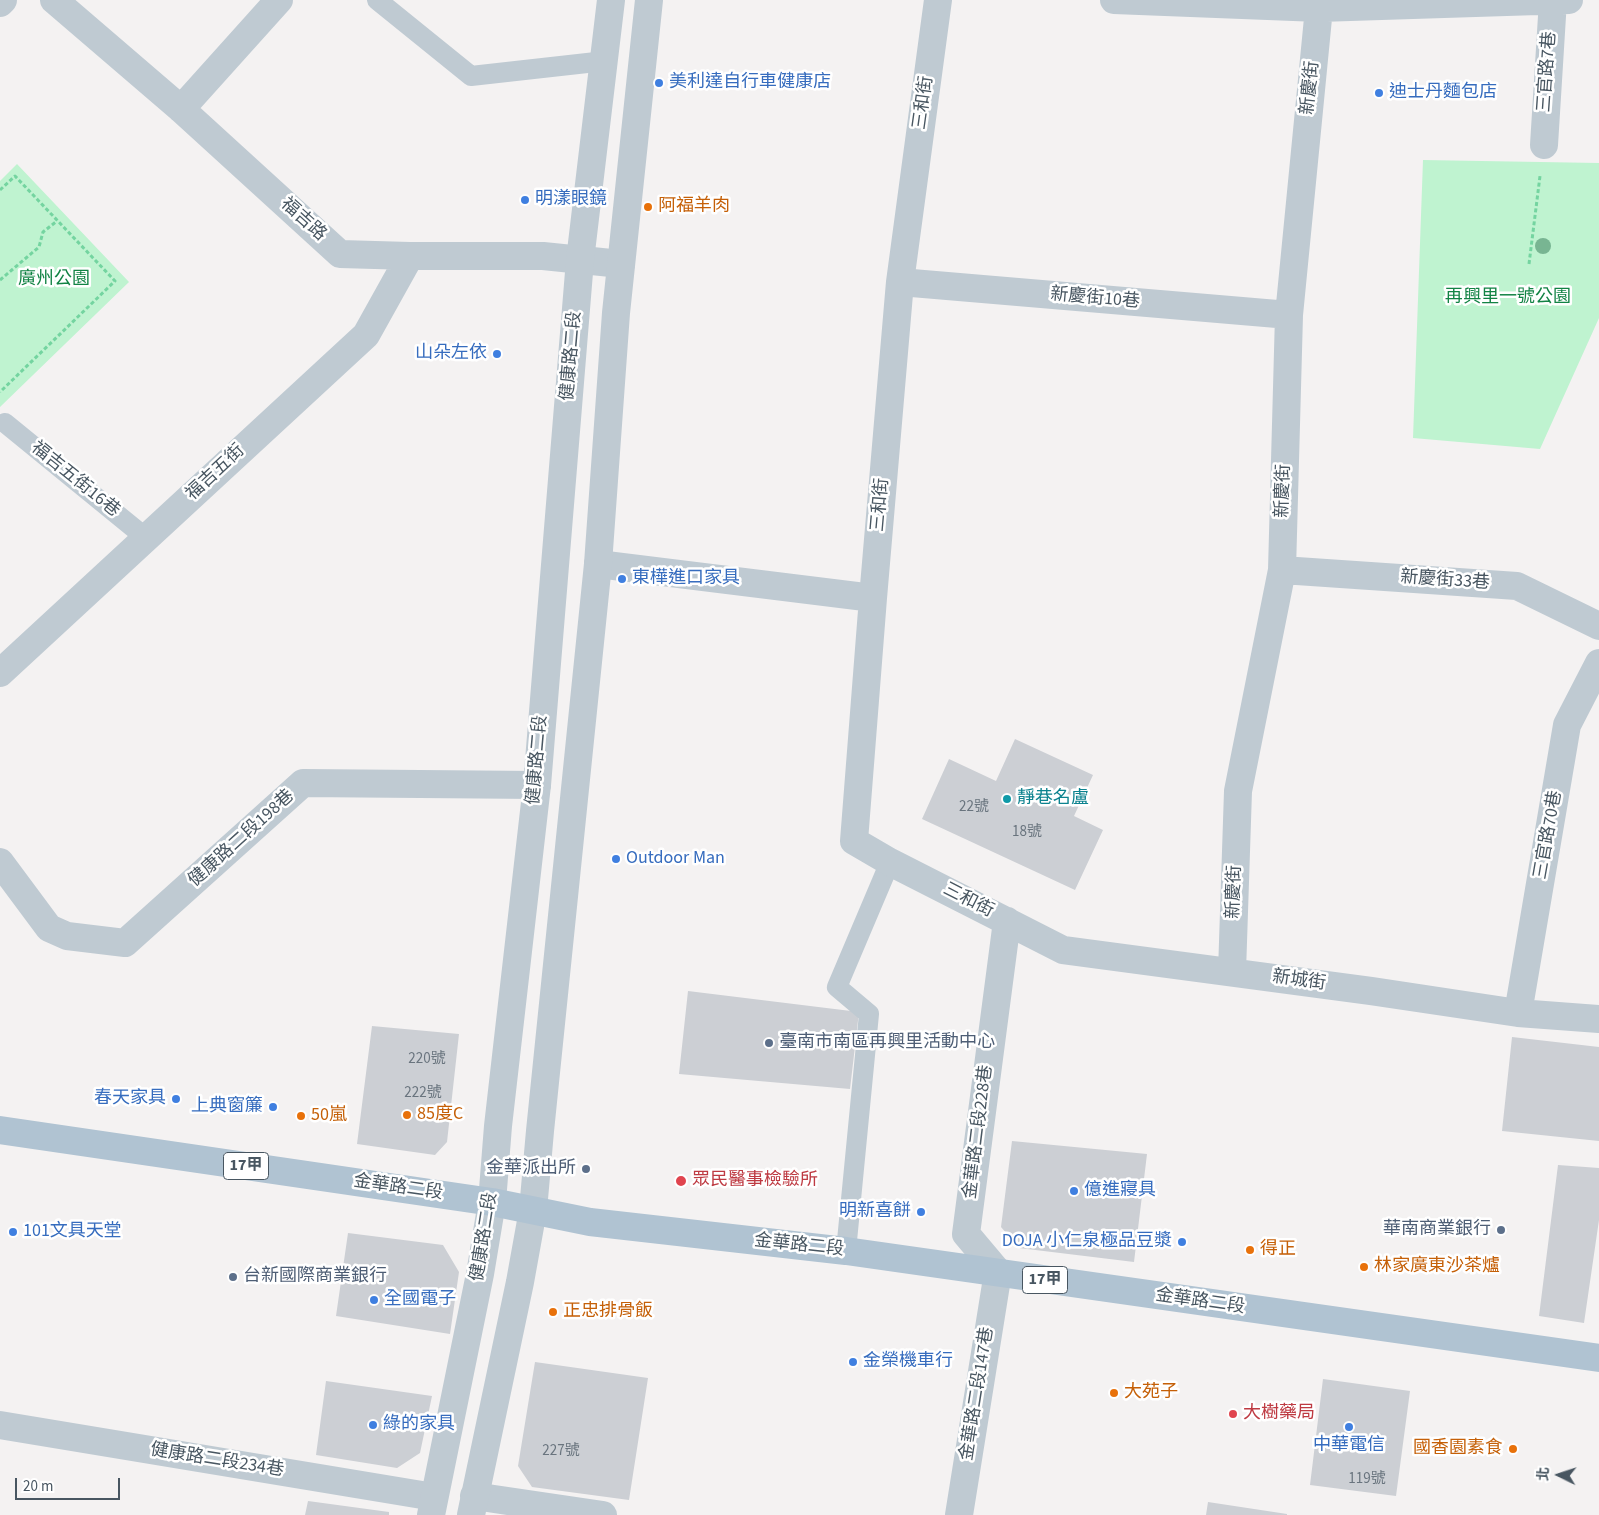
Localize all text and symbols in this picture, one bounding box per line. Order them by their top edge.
street label: 三官路7巷 [1534,31,1562,113]
street label: 新慶街 [1297,60,1325,116]
place label: 美利達自行車健康店 [669,72,831,94]
street label: 三和街 [910,75,938,131]
marker: 美利達自行車健康店 [653,77,665,89]
place label: 迪士丹麵包店 [1389,82,1497,104]
marker: 迪士丹麵包店 [1373,87,1385,99]
place label: 明漾眼鏡 [535,189,607,211]
street label: 福吉路 [276,194,330,246]
marker: 明漾眼鏡 [519,194,531,206]
place label: 阿福羊肉 [658,196,730,218]
marker: 阿福羊肉 [642,201,654,213]
park label: 廣州公園 [18,269,90,291]
street label: 新慶街10巷 [1049,284,1141,314]
park label: 再興里一號公園 [1445,287,1571,309]
street label: 健康路二段 [557,310,587,402]
place label: 山朵左依 [415,343,487,365]
marker: 山朵左依 [491,348,503,360]
street label: 福吉五街16巷 [26,438,124,522]
street label: 福吉五街 [182,441,250,505]
street label: 新慶街 [1272,464,1296,518]
street label: 三和街 [868,477,894,533]
street label: 新慶街33巷 [1399,567,1491,595]
place label: 東樺進口家具 [632,568,740,590]
marker: 東樺進口家具 [616,573,628,585]
street label: 健康路二段 [523,714,553,806]
street label: 健康路二段198巷 [185,786,299,892]
place label: 靜巷名盧 [1017,788,1089,810]
street label: 三官路70巷 [1531,789,1567,881]
marker: 靜巷名盧 [1001,793,1013,805]
house number: 22號 [959,799,989,817]
house number: 18號 [1012,824,1042,842]
place label: Outdoor Man [626,848,725,870]
marker: Outdoor Man [610,853,622,865]
street label: 新慶街 [1223,865,1247,919]
street label: 三和街 [939,879,997,923]
street label: 新城街 [1271,967,1327,995]
place label: 臺南市南區再興里活動中心 [779,1032,995,1054]
marker: 臺南市南區再興里活動中心 [763,1037,775,1049]
house number: 220號 [408,1051,446,1069]
street label: 金華路二段228巷 [960,1064,998,1200]
house number: 222號 [404,1085,442,1103]
place label: 春天家具 [94,1088,166,1110]
marker: 春天家具 [170,1093,182,1105]
place label: 上典窗簾 [191,1096,263,1118]
marker: 上典窗簾 [267,1101,279,1113]
place label: 85度C [417,1104,463,1126]
place label: 50嵐 [311,1105,347,1127]
marker: 85度C [401,1109,413,1121]
marker: 50嵐 [295,1110,307,1122]
road number: 17甲 [224,1152,268,1180]
place label: 金華派出所 [486,1158,576,1180]
marker: 金華派出所 [580,1163,592,1175]
place label: 眾民醫事檢驗所 [692,1170,818,1192]
street label: 金華路二段 [352,1171,444,1205]
marker: 眾民醫事檢驗所 [674,1174,688,1188]
place label: 億進寢具 [1084,1180,1156,1202]
marker: 億進寢具 [1068,1185,1080,1197]
street label: 健康路二段 [467,1191,503,1283]
place label: 明新喜餅 [839,1201,911,1223]
marker: 明新喜餅 [915,1206,927,1218]
place label: 華南商業銀行 [1383,1219,1491,1241]
place label: 101文具天堂 [23,1221,122,1243]
marker: 華南商業銀行 [1495,1224,1507,1236]
marker: 101文具天堂 [7,1226,19,1238]
street label: 金華路二段 [753,1231,845,1261]
place label: DOJA 小仁泉極品豆漿 [1002,1231,1172,1253]
marker: DOJA 小仁泉極品豆漿 [1176,1236,1188,1248]
place label: 得正 [1260,1239,1296,1261]
marker: 得正 [1244,1244,1256,1256]
place label: 林家廣東沙茶爐 [1374,1256,1500,1278]
marker: 林家廣東沙茶爐 [1358,1261,1370,1273]
place label: 台新國際商業銀行 [243,1266,387,1288]
road number: 17甲 [1022,1266,1068,1294]
marker: 台新國際商業銀行 [227,1271,239,1283]
street label: 金華路二段 [1154,1285,1246,1319]
place label: 全國電子 [384,1289,456,1311]
marker: 全國電子 [368,1294,380,1306]
place label: 正忠排骨飯 [563,1301,653,1323]
marker: 正忠排骨飯 [547,1306,559,1318]
street label: 金華路二段147巷 [957,1326,999,1462]
place label: 金榮機車行 [863,1351,953,1373]
marker: 金榮機車行 [847,1356,859,1368]
place label: 大苑子 [1124,1382,1178,1404]
marker: 大苑子 [1108,1387,1120,1399]
place label: 大樹藥局 [1243,1403,1315,1425]
marker: 大樹藥局 [1227,1408,1239,1420]
place label: 綠的家具 [383,1414,455,1436]
marker: 綠的家具 [367,1419,379,1431]
marker: 中華電信 [1343,1421,1355,1433]
place label: 中華電信 [1313,1435,1385,1457]
place label: 國香園素食 [1413,1438,1503,1460]
street label: 健康路二段234巷 [149,1440,285,1482]
house number: 227號 [542,1443,580,1461]
marker: 國香園素食 [1507,1443,1519,1455]
north arrow [1534,1450,1584,1500]
text: 北 [1534,1466,1555,1482]
scale bar [18,1468,122,1500]
house number: 119號 [1348,1471,1386,1489]
text: 20 m [23,1476,53,1497]

